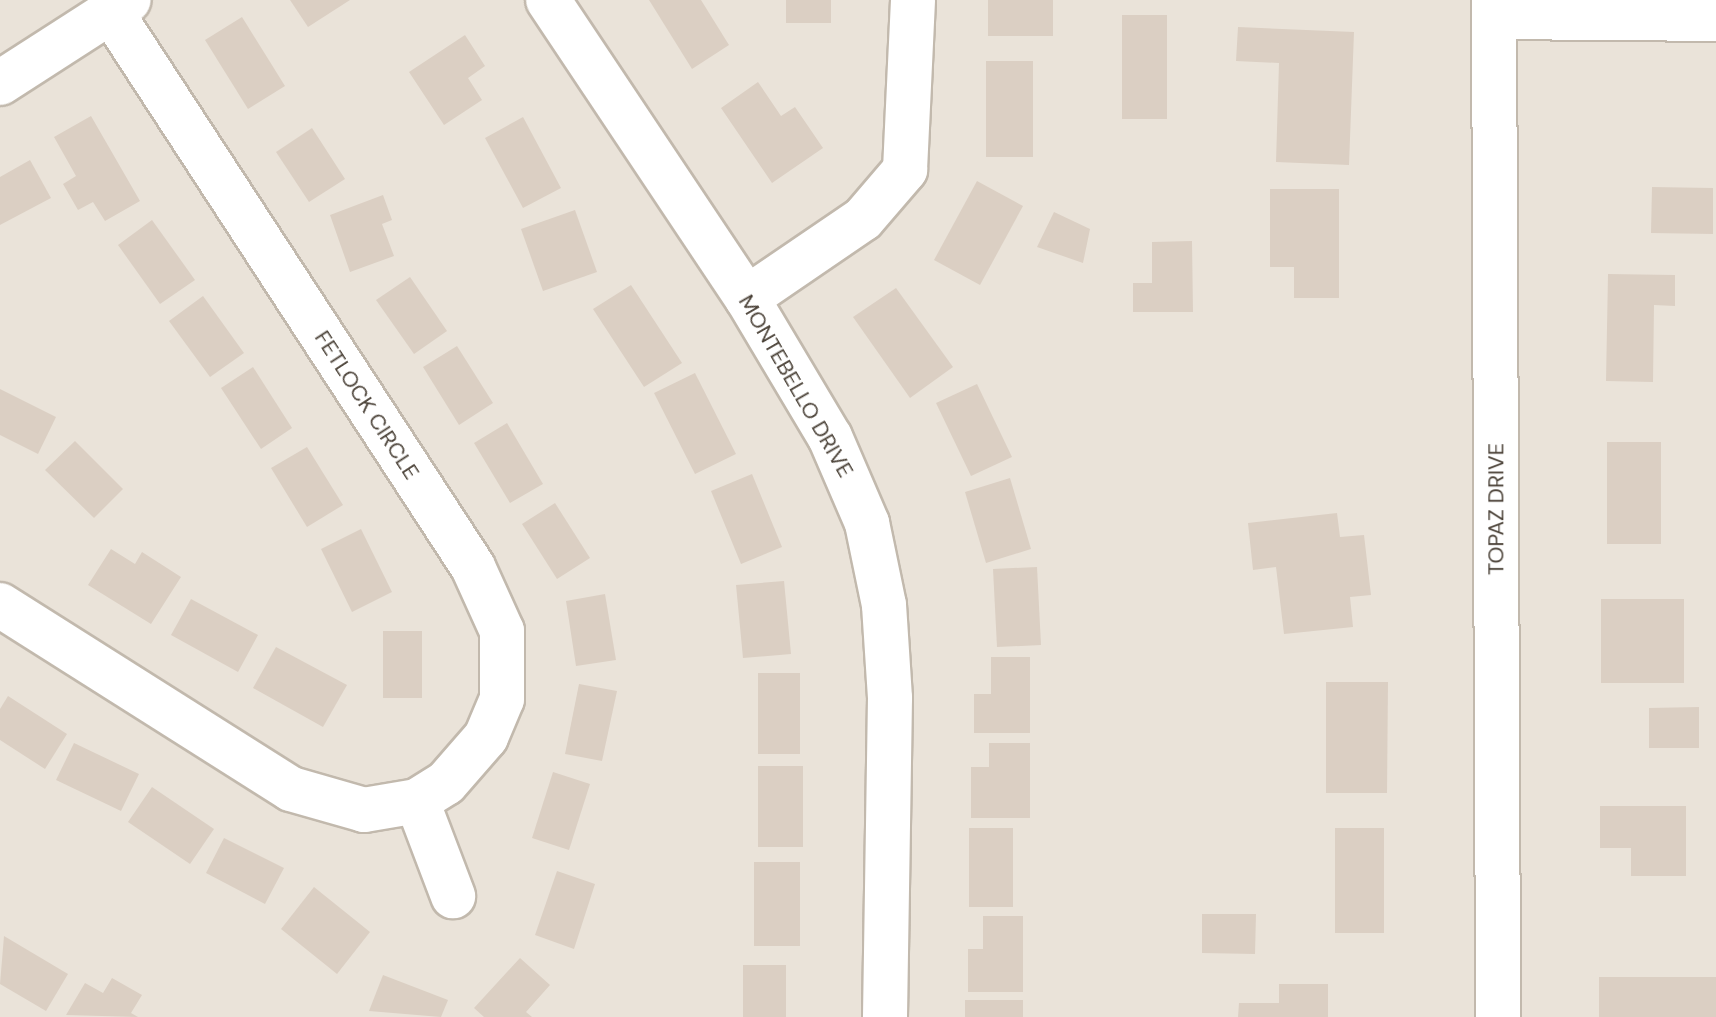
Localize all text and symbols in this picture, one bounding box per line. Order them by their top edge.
street label: MONTEBELLO DRIVE [733,290,859,482]
street label: FETLOCK CIRCLE [309,326,425,484]
street label: TOPAZ DRIVE [1483,443,1509,575]

